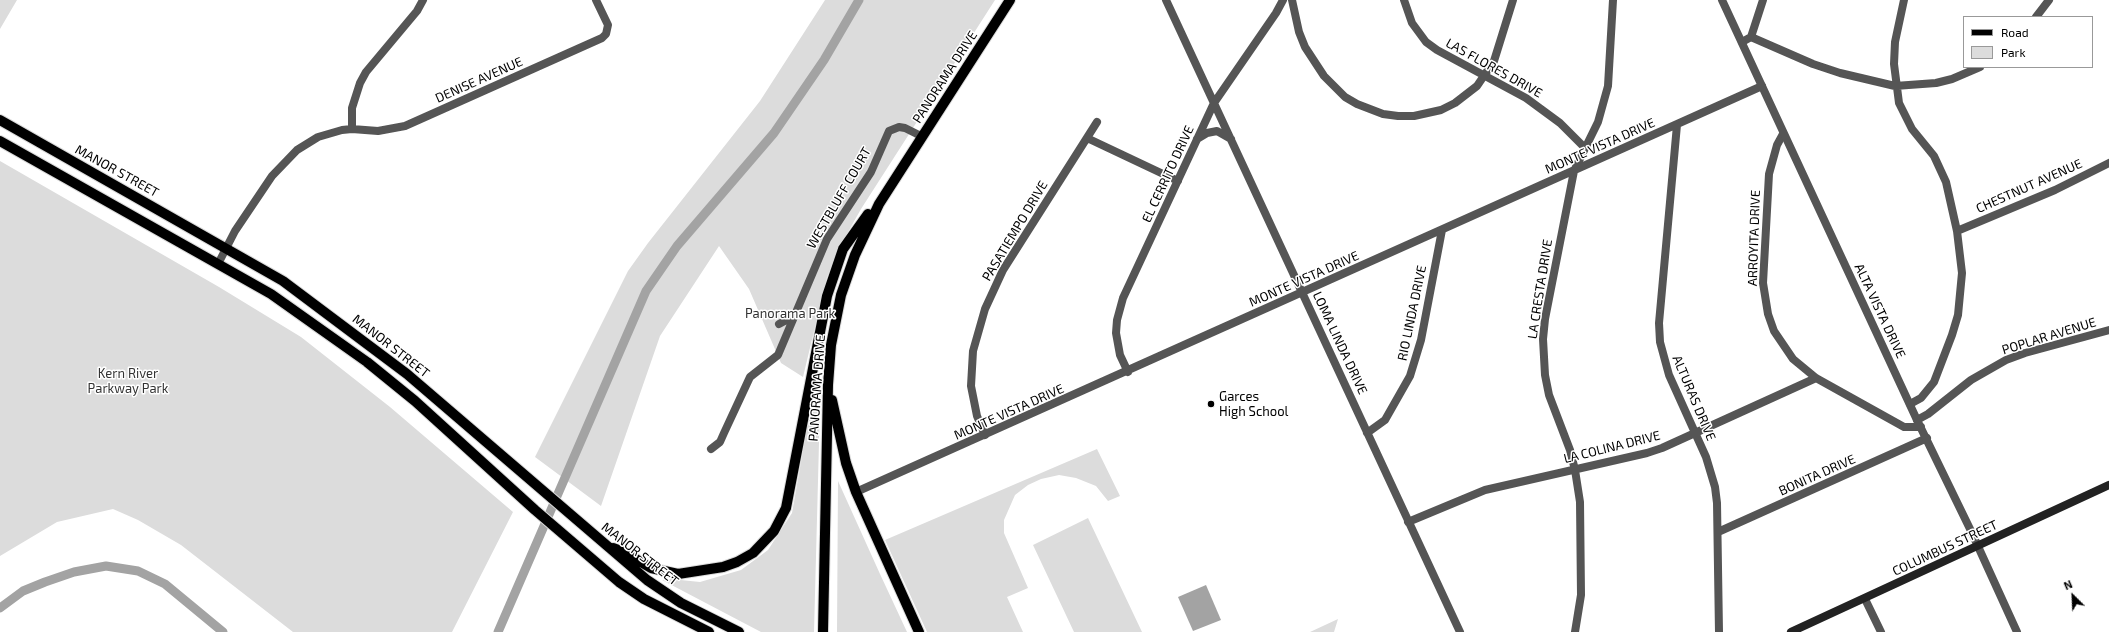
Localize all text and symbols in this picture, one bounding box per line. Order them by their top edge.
legend [1963,16,2093,68]
text: Road [2001,25,2029,39]
street label: PANORAMA DRIVE [909,28,981,126]
street label: LAS FLORES DRIVE [1443,35,1545,101]
text: Park [2001,45,2026,59]
street label: DENISE AVENUE [433,54,525,106]
street label: MONTE VISTA DRIVE [1543,115,1657,177]
street label: EL CERRITO DRIVE [1139,123,1197,225]
street label: MANOR STREET [72,142,162,200]
street label: WESTBLUFF COURT [804,144,874,252]
street label: CHESTNUT AVENUE [1974,156,2084,216]
street label: PASATIEMPO DRIVE [979,178,1051,284]
street label: ARROYITA DRIVE [1745,190,1763,286]
street label: LA CRESTA DRIVE [1524,238,1556,340]
street label: MONTE VISTA DRIVE [1247,248,1361,310]
street label: ALTA VISTA DRIVE [1851,261,1909,361]
street label: RIO LINDA DRIVE [1394,264,1430,362]
street label: LOMA LINDA DRIVE [1309,289,1371,397]
park label: Panorama Park [745,306,835,322]
street label: MANOR STREET [349,311,433,381]
street label: POPLAR AVENUE [2000,314,2098,358]
street label: PANORAMA DRIVE [805,334,829,442]
street label: ALTURAS DRIVE [1669,353,1719,443]
park label: Kern River Parkway Park [88,366,168,397]
street label: MONTE VISTA DRIVE [952,381,1066,443]
place label: Garces High School [1219,389,1288,420]
marker: Garces High School [1206,399,1216,409]
street label: LA COLINA DRIVE [1562,427,1662,467]
street label: BONITA DRIVE [1776,451,1858,499]
street label: COLUMBUS STREET [1890,517,2000,579]
street label: MANOR STREET [598,519,682,589]
north arrow [2053,576,2093,616]
text: N [2062,577,2074,592]

